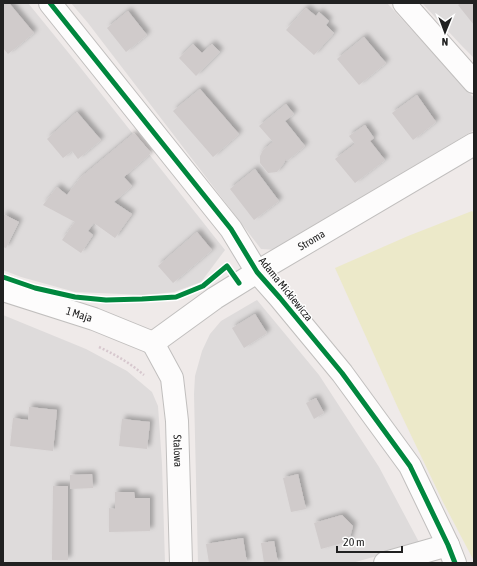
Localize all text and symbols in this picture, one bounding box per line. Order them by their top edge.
north arrow [425,12,465,52]
text: N [441,36,448,48]
street label: Stroma [296,227,327,253]
street label: Adama Mickiewicza [257,255,315,323]
street label: 1 Maja [65,304,94,324]
street label: Stalowa [171,435,184,467]
scale bar [337,528,402,554]
text: 20 m [343,535,365,549]

